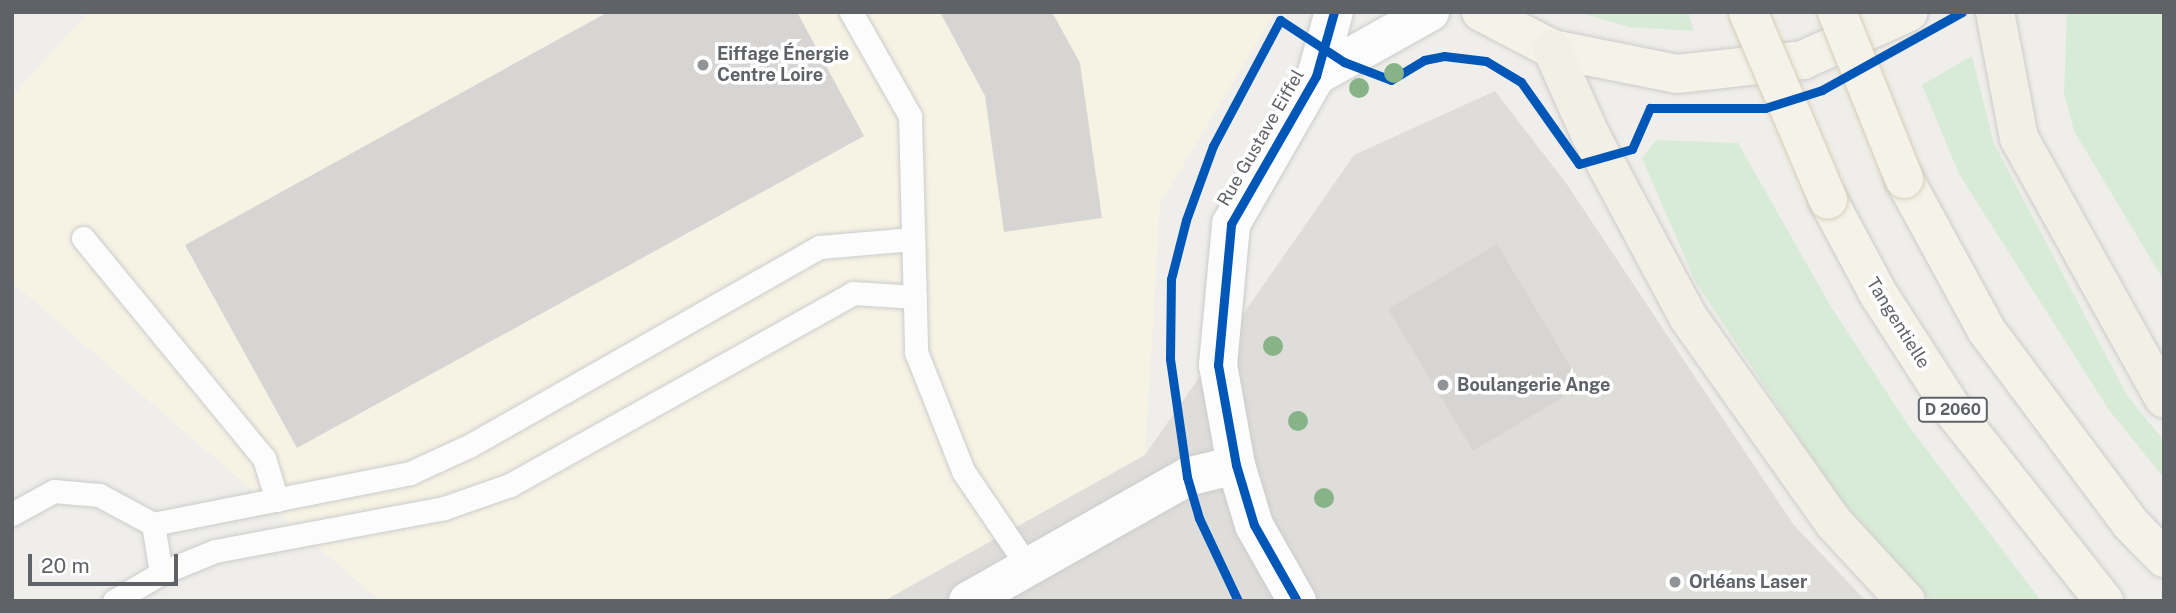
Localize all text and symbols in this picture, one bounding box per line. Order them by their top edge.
place label: Eiffage Énergie Centre Loire [717,44,849,86]
marker: Eiffage Énergie Centre Loire [695,57,711,73]
street label: Rue Gustave Eiffel [1213,66,1309,210]
street label: Tangentielle [1862,274,1934,372]
place label: Boulangerie Ange [1457,374,1611,396]
marker: Boulangerie Ange [1435,377,1451,393]
road number: D 2060 [1916,398,1990,422]
scale bar [32,540,182,584]
text: 20 m [41,553,90,578]
place label: Orléans Laser [1689,571,1808,593]
marker: Orléans Laser [1667,574,1683,590]

